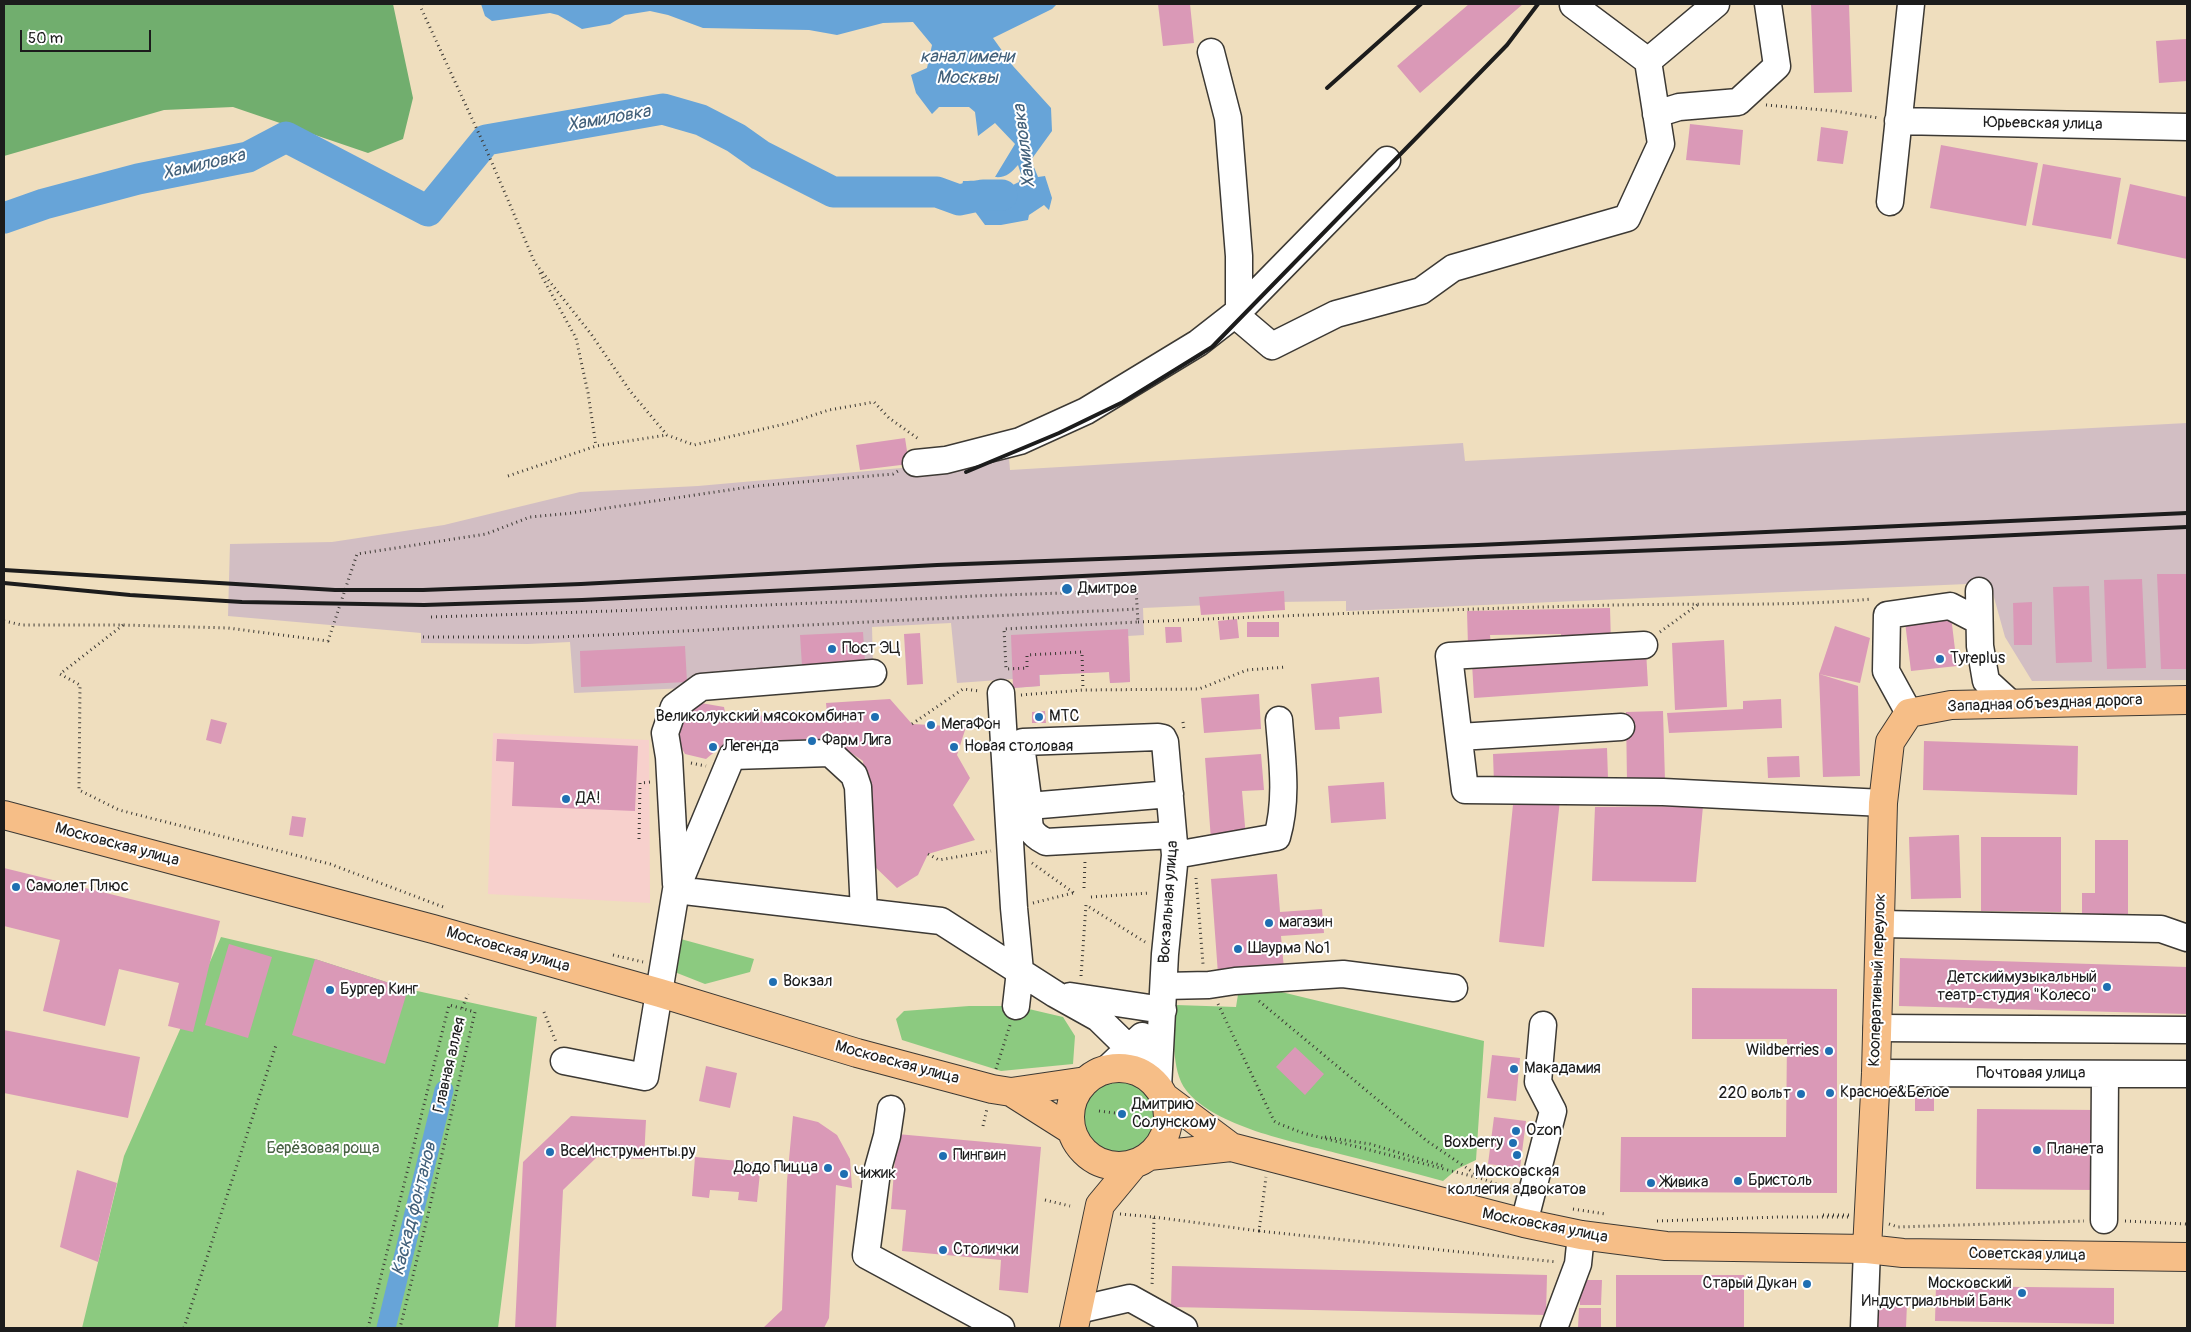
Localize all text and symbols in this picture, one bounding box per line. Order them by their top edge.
scale bar [22,20,154,52]
text: 50 m [28,29,63,48]
water label: канал имени Москвы [920,46,1014,88]
water label: Хамиловка [566,101,652,137]
water label: Хамиловка [1009,103,1041,189]
street label: Юрьевская улица [1983,113,2103,135]
water label: Хамиловка [161,145,247,185]
place label: Дмитров [1078,579,1137,599]
marker: Дмитров [1060,582,1074,596]
place label: Пост ЭЦ [842,639,900,659]
marker: Пост ЭЦ [826,643,838,655]
place label: Tyreplus [1950,649,2005,669]
marker: Tyreplus [1934,653,1946,665]
street label: Западная объездная дорога [1947,691,2143,717]
place label: Великолукский мясокомбинат [656,707,865,727]
place label: МТС [1049,707,1079,727]
marker: Великолукский мясокомбинат [869,711,881,723]
marker: МТС [1033,711,1045,723]
place label: МегаФон [941,715,1001,735]
marker: МегаФон [925,719,937,731]
place label: Фарм Лига [822,731,891,751]
marker: Фарм Лига [806,735,818,747]
place label: Легенда [723,737,779,757]
place label: Новая столовая [964,737,1073,757]
marker: Легенда [707,741,719,753]
marker: Новая столовая [948,741,960,753]
place label: ДА! [576,789,601,809]
marker: ДА! [560,793,572,805]
street label: Московская улица [53,819,181,871]
street label: Вокзальная улица [1155,840,1183,964]
place label: Самолет Плюс [26,877,129,897]
marker: Самолет Плюс [10,881,22,893]
street label: Кооперативный переулок [1865,893,1891,1067]
place label: магазин [1279,913,1333,933]
marker: магазин [1263,917,1275,929]
street label: Московская улица [444,923,572,977]
place label: Шаурма №1 [1248,939,1330,959]
marker: Шаурма №1 [1232,943,1244,955]
place label: Детскиймузыкальный театр-студия "Колесо" [1937,968,2097,1006]
place label: Вокзал [783,972,832,992]
marker: Вокзал [767,976,779,988]
place label: Бургер Кинг [340,980,418,1000]
marker: Детскиймузыкальный театр-студия "Колесо" [2101,981,2113,993]
marker: Бургер Кинг [324,984,336,996]
street label: Главная аллея [430,1015,470,1115]
street label: Московская улица [833,1037,961,1089]
place label: Wildberries [1746,1041,1819,1061]
marker: Wildberries [1823,1045,1835,1057]
place label: Макадамия [1524,1059,1601,1079]
marker: Макадамия [1508,1063,1520,1075]
street label: Почтовая улица [1976,1064,2086,1084]
place label: Красное&Белое [1840,1083,1949,1103]
place label: 220 вольт [1718,1084,1791,1104]
marker: Красное&Белое [1824,1087,1836,1099]
marker: 220 вольт [1795,1088,1807,1100]
place label: Дмитрию Солунскому [1132,1095,1216,1133]
marker: Дмитрию Солунскому [1116,1108,1128,1120]
place label: Ozon [1526,1121,1562,1141]
marker: Ozon [1510,1125,1522,1137]
place label: Boxberry [1444,1133,1503,1153]
marker: Boxberry [1507,1137,1519,1149]
park label: Берёзовая роща [267,1139,379,1159]
water label: Каскад фонтанов [388,1140,442,1278]
place label: Планета [2047,1140,2104,1160]
place label: ВсеИнструменты.ру [560,1142,695,1162]
marker: Планета [2031,1144,2043,1156]
marker: ВсеИнструменты.ру [544,1146,556,1158]
place label: Пингвин [953,1146,1006,1166]
marker: Московская коллегия адвокатов [1511,1149,1523,1161]
marker: Пингвин [937,1150,949,1162]
place label: Додо Пицца [734,1158,818,1178]
marker: Додо Пицца [822,1162,834,1174]
place label: Московская коллегия адвокатов [1448,1162,1586,1200]
place label: Чижик [854,1164,896,1184]
marker: Чижик [838,1168,850,1180]
place label: Бристоль [1748,1171,1812,1191]
place label: Живика [1661,1173,1708,1193]
marker: Бристоль [1732,1175,1744,1187]
marker: Живика [1645,1177,1657,1189]
street label: Московская улица [1481,1204,1609,1248]
place label: Столички [953,1240,1018,1260]
marker: Столички [937,1244,949,1256]
street label: Советская улица [1968,1244,2086,1266]
place label: Старый Дукан [1703,1274,1797,1294]
place label: Московский Индустриальный Банк [1862,1274,2012,1312]
marker: Старый Дукан [1801,1278,1813,1290]
marker: Московский Индустриальный Банк [2016,1287,2028,1299]

